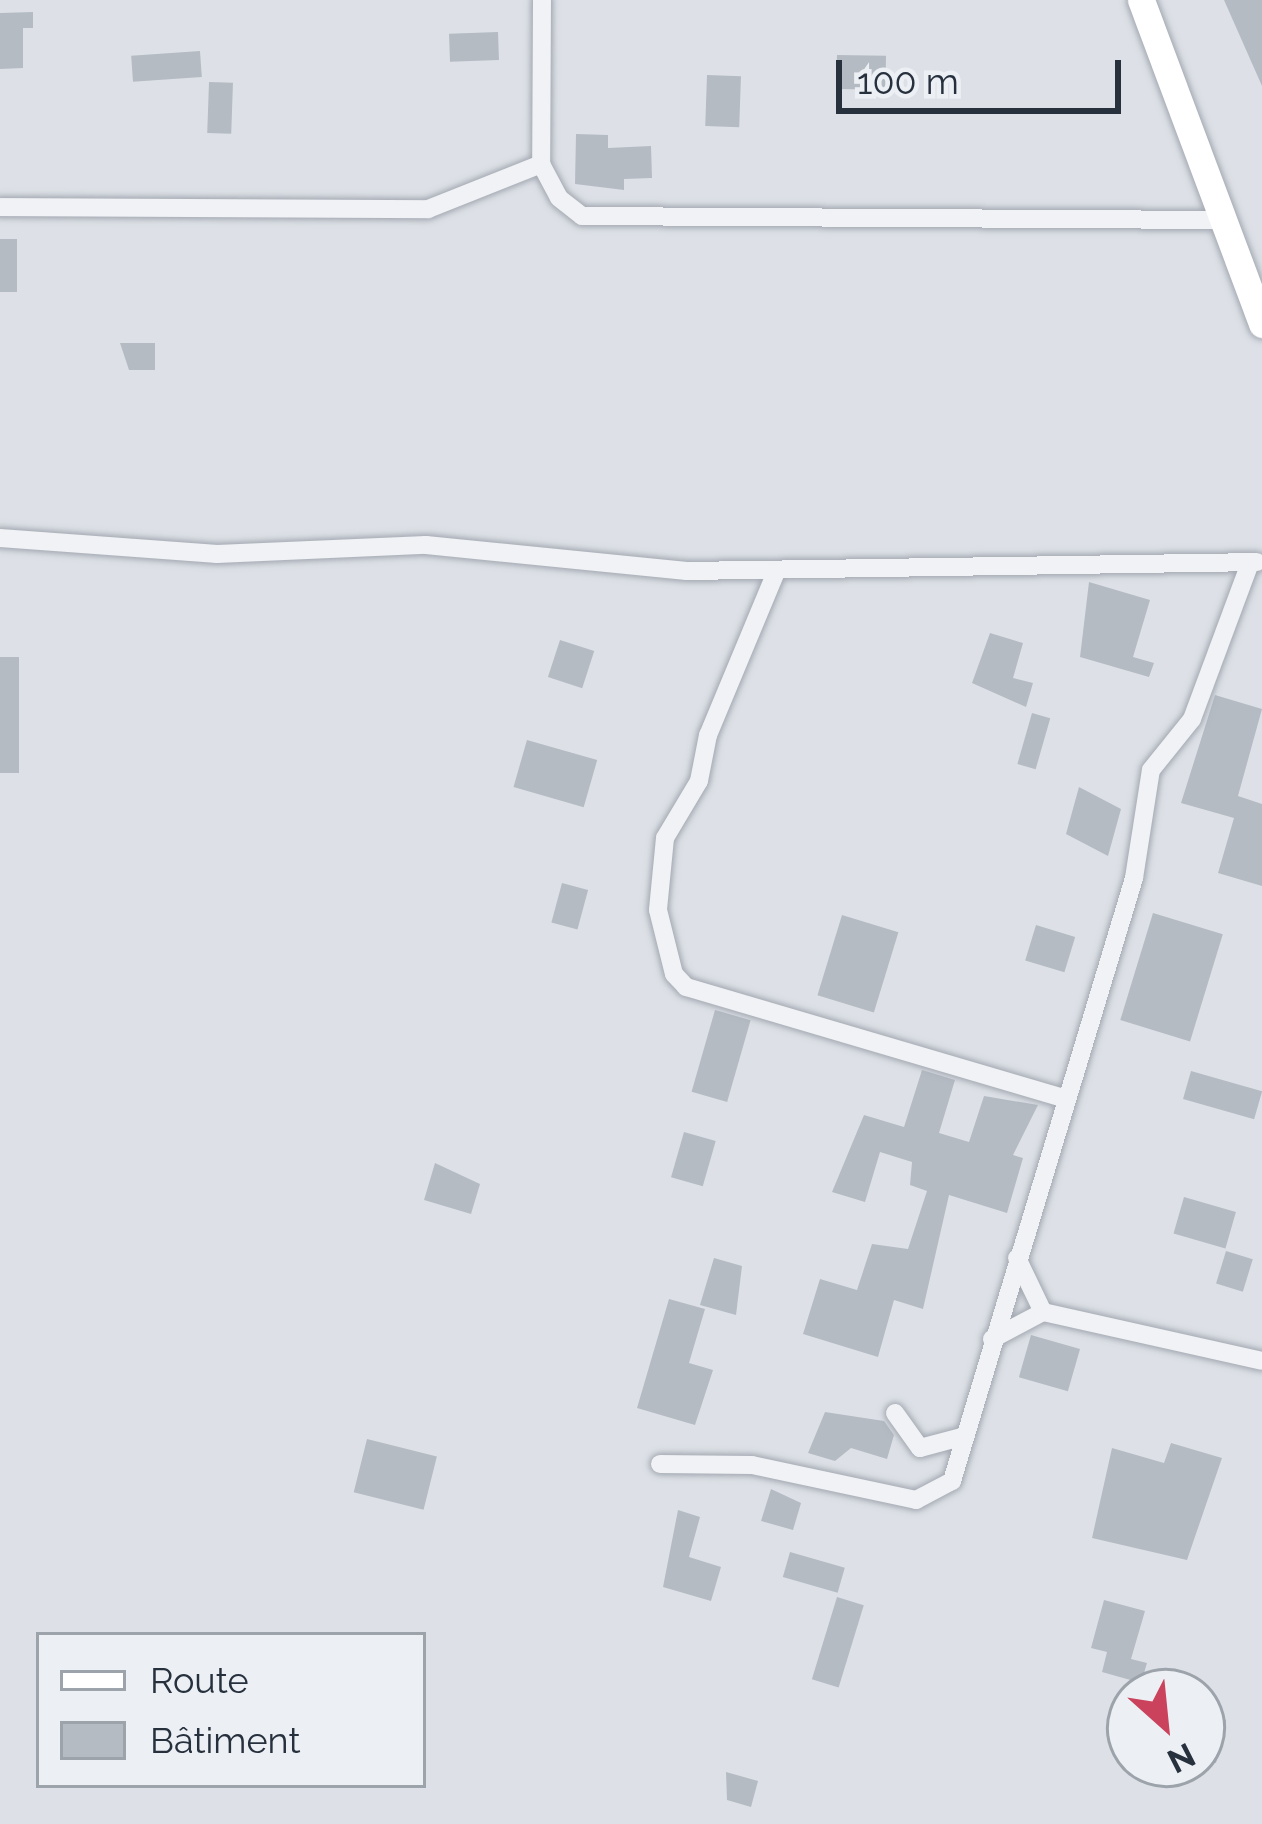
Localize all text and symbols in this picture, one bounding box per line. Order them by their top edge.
scale bar [842,36,1127,110]
text: 100 m [857,60,959,102]
legend [36,1632,426,1788]
text: Route [150,1659,249,1701]
north arrow [1106,1668,1226,1788]
text: Bâtiment [150,1719,300,1761]
text: N [1161,1735,1201,1781]

